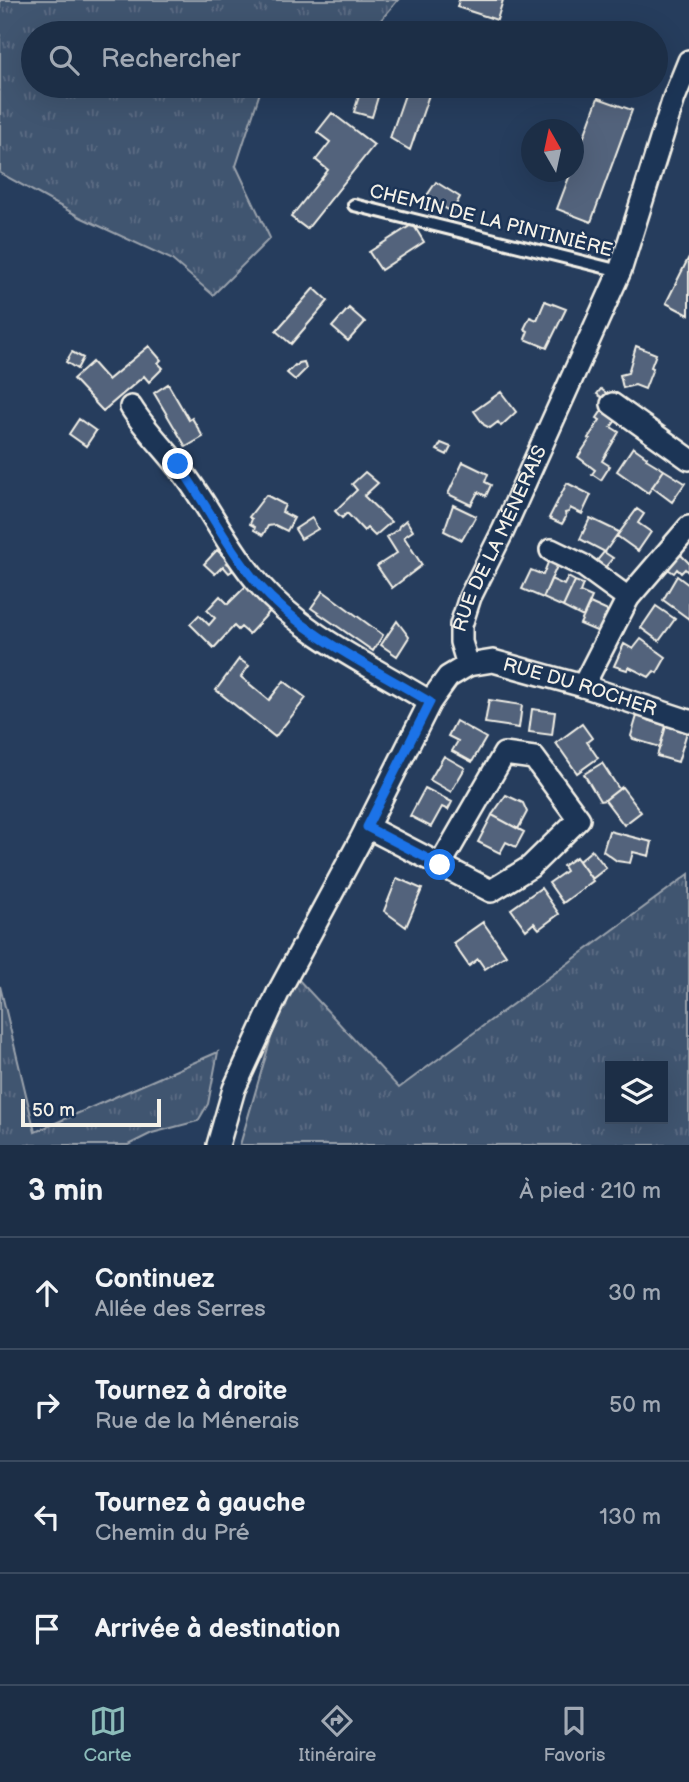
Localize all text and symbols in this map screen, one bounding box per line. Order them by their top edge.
search box [21,21,668,98]
icon: search [45,41,83,79]
text: Rechercher [101,44,240,75]
north arrow [521,119,584,182]
street label: CHEMIN DE LA PINTINIÈRE [367,179,615,262]
street label: RUE DE LA MÉNERAIS [448,442,551,635]
route end [162,448,193,479]
street label: RUE DU ROCHER [501,653,660,721]
route start [424,849,455,880]
map controls [605,1061,668,1124]
button: layers [605,1061,668,1124]
scale bar [21,1096,161,1128]
text: 50 m [32,1099,75,1122]
text: 3 min [28,1173,103,1209]
text: À pied · 210 m [519,1177,661,1205]
text: Continuez [95,1264,215,1295]
icon: ahead [28,1274,66,1312]
text: 30 m [608,1279,661,1307]
text: Allée des Serres [95,1295,266,1323]
text: Tournez à droite [95,1376,287,1407]
icon: right [28,1386,66,1424]
text: 50 m [609,1391,661,1419]
text: Rue de la Ménerais [95,1407,299,1435]
text: Tournez à gauche [95,1488,306,1519]
icon: left [28,1498,66,1536]
text: 130 m [599,1503,661,1531]
text: Chemin du Pré [95,1519,250,1547]
icon: arrive [28,1610,66,1648]
text: Arrivée à destination [95,1614,341,1645]
tab: Carte [84,1702,131,1767]
tab: Itinéraire [299,1702,376,1767]
tab: Favoris [543,1702,605,1767]

